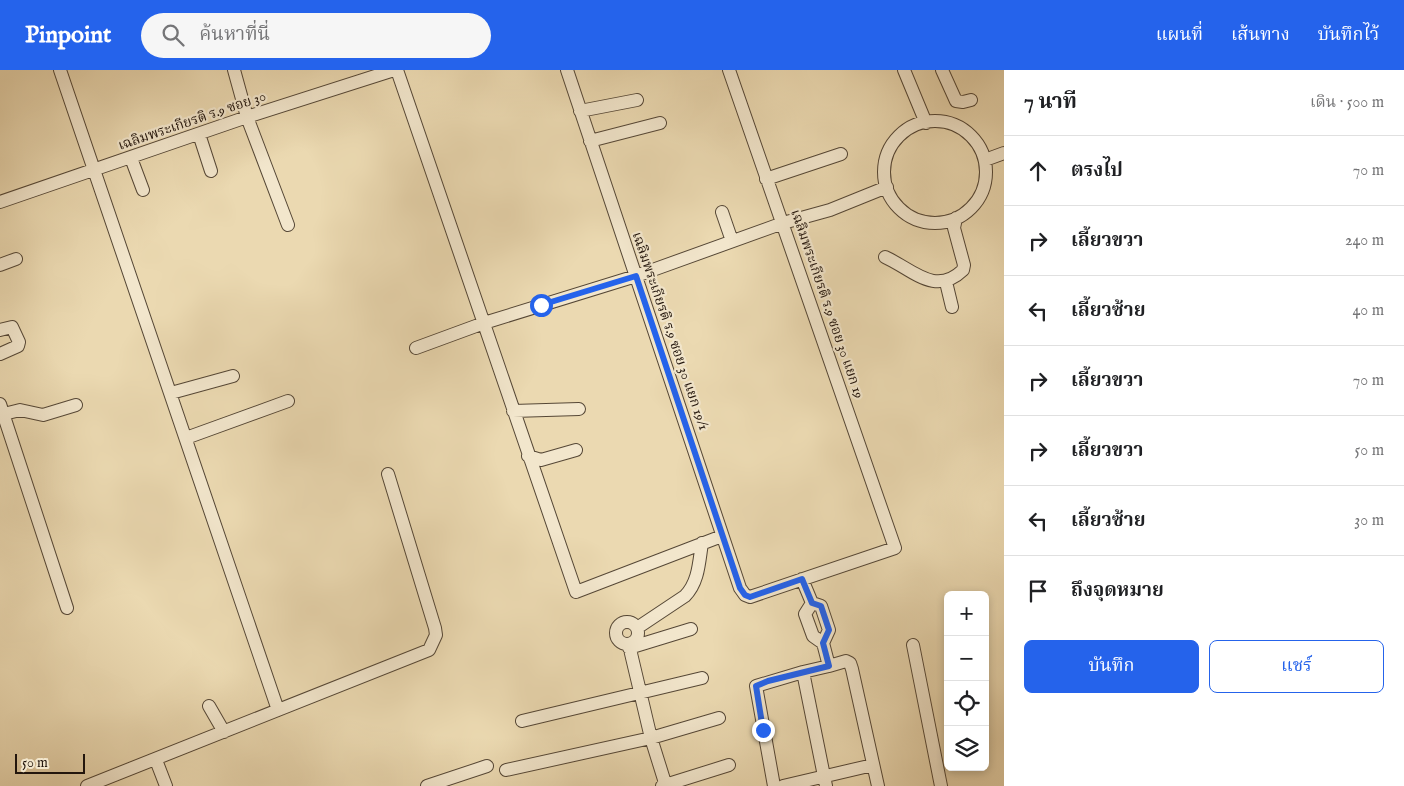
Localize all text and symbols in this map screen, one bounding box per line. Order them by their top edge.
search box [141,13,491,58]
text: Pinpoint [25,20,111,51]
icon: search [159,21,187,49]
text: ค้นหาที่นี่ [199,23,270,47]
text: แผนที่ [1156,24,1203,47]
text: เส้นทาง [1231,24,1290,47]
text: บันทึกไว้ [1318,24,1379,47]
street label: เฉลิมพระเกียรติ ร.9 ซอย 30 [116,87,268,155]
text: 7 นาที [1024,89,1077,116]
text: เดิน · 500 m [1310,93,1384,113]
icon: ahead [1024,157,1052,185]
text: ตรงไป [1071,159,1123,183]
text: 70 m [1353,161,1384,181]
street label: เฉลิมพระเกียรติ ร.9 ซอย 30 แยก 19 [786,207,868,401]
icon: right [1024,227,1052,255]
street label: เฉลิมพระเกียรติ ร.9 ซอย 30 แยก 19/1 [628,229,712,433]
text: เลี้ยวขวา [1071,229,1143,253]
text: 240 m [1345,231,1384,251]
route start [530,294,553,317]
icon: left [1024,297,1052,325]
text: เลี้ยวซ้าย [1071,299,1145,323]
text: 40 m [1352,301,1384,321]
icon: right [1024,367,1052,395]
text: เลี้ยวขวา [1071,369,1143,393]
text: 70 m [1353,371,1384,391]
icon: right [1024,437,1052,465]
text: เลี้ยวขวา [1071,439,1143,463]
text: 50 m [1355,441,1384,461]
icon: left [1024,507,1052,535]
text: เลี้ยวซ้าย [1071,509,1145,533]
text: 30 m [1354,511,1384,531]
icon: arrive [1024,577,1052,605]
text: ถึงจุดหมาย [1071,579,1164,603]
map controls [944,591,989,771]
button: + [944,591,989,636]
button: − [944,636,989,681]
button: บันทึก [1024,640,1199,693]
button: แชร์ [1209,640,1384,693]
button: locate [944,681,989,726]
route end [752,719,775,742]
button: layers [944,726,989,771]
scale bar [15,751,85,774]
text: 50 m [22,754,48,772]

